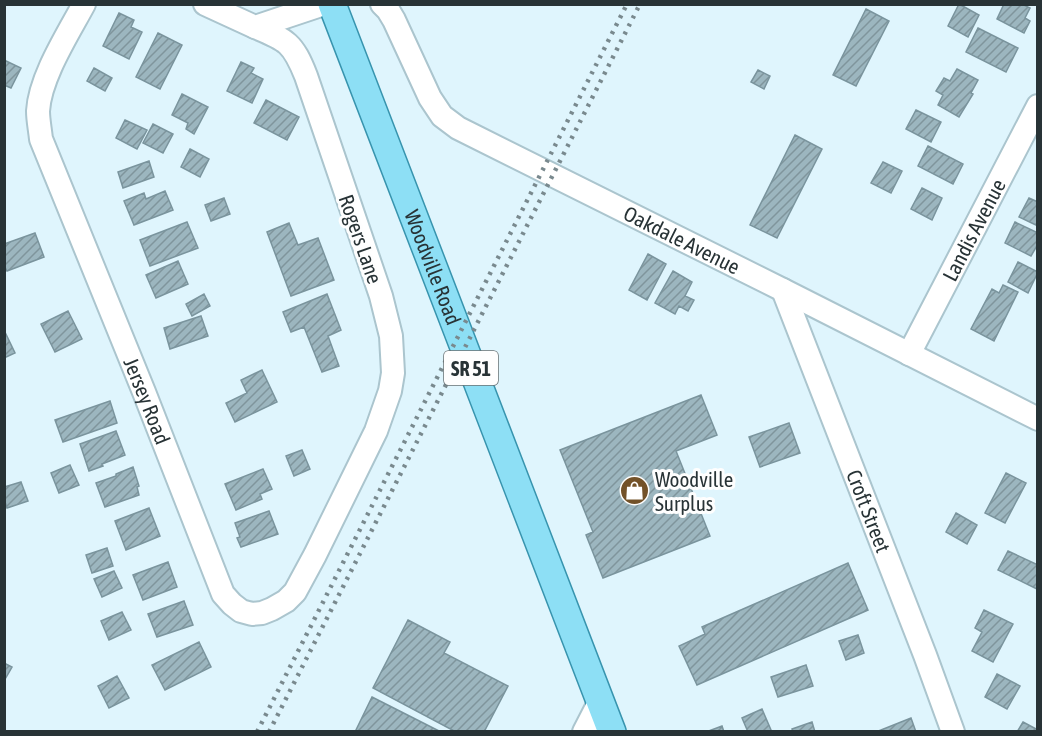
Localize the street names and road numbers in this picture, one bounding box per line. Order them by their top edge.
street label: Landis Avenue [937,175,1010,285]
street label: Rogers Lane [335,191,387,287]
street label: Oakdale Avenue [620,201,744,279]
street label: Woodville Road [400,206,466,328]
road number: SR 51 [444,351,498,385]
street label: Jersey Road [119,354,175,447]
street label: Croft Street [842,466,896,555]

